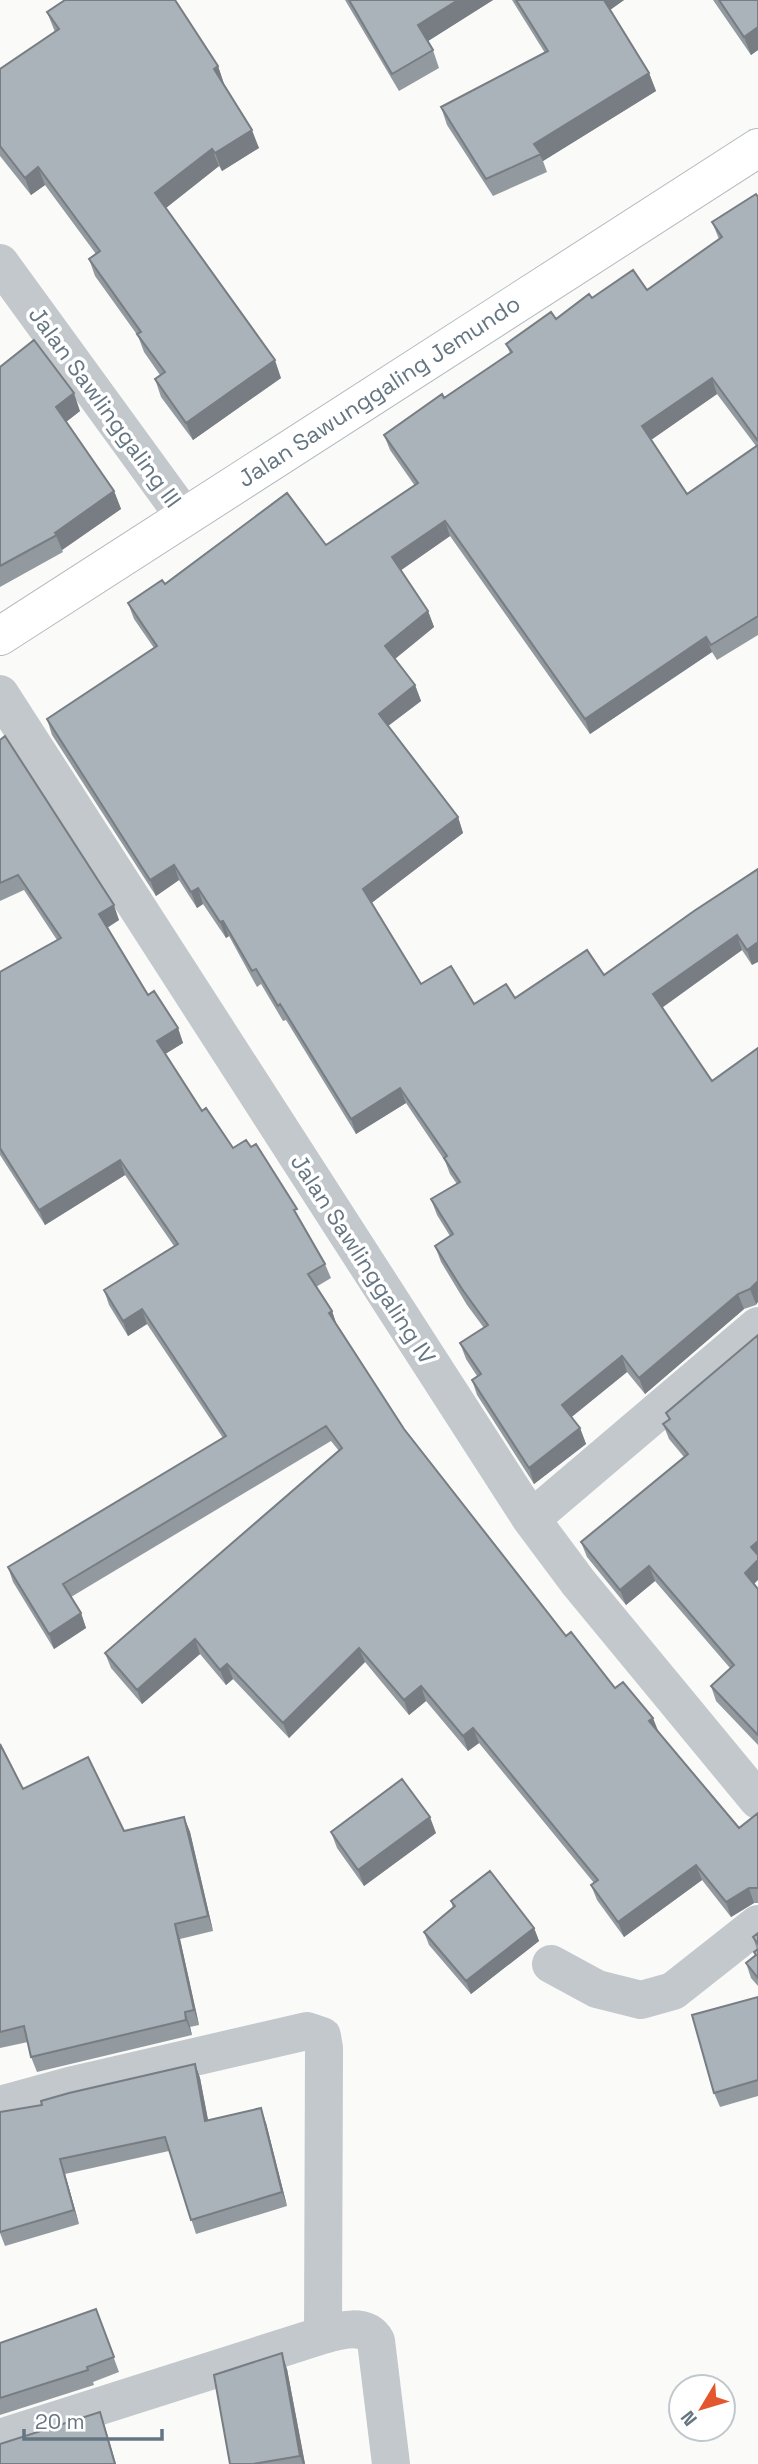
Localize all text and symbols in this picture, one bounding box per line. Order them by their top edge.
street label: Jalan Sawunggaling Jemundo [232,288,526,494]
street label: Jalan Sawlinggaling III [22,300,188,514]
street label: Jalan Sawlinggaling IV [284,1148,442,1370]
north arrow [667,2373,737,2443]
scale bar [24,2398,163,2442]
text: N [675,2405,703,2431]
text: 20 m [35,2408,85,2435]

